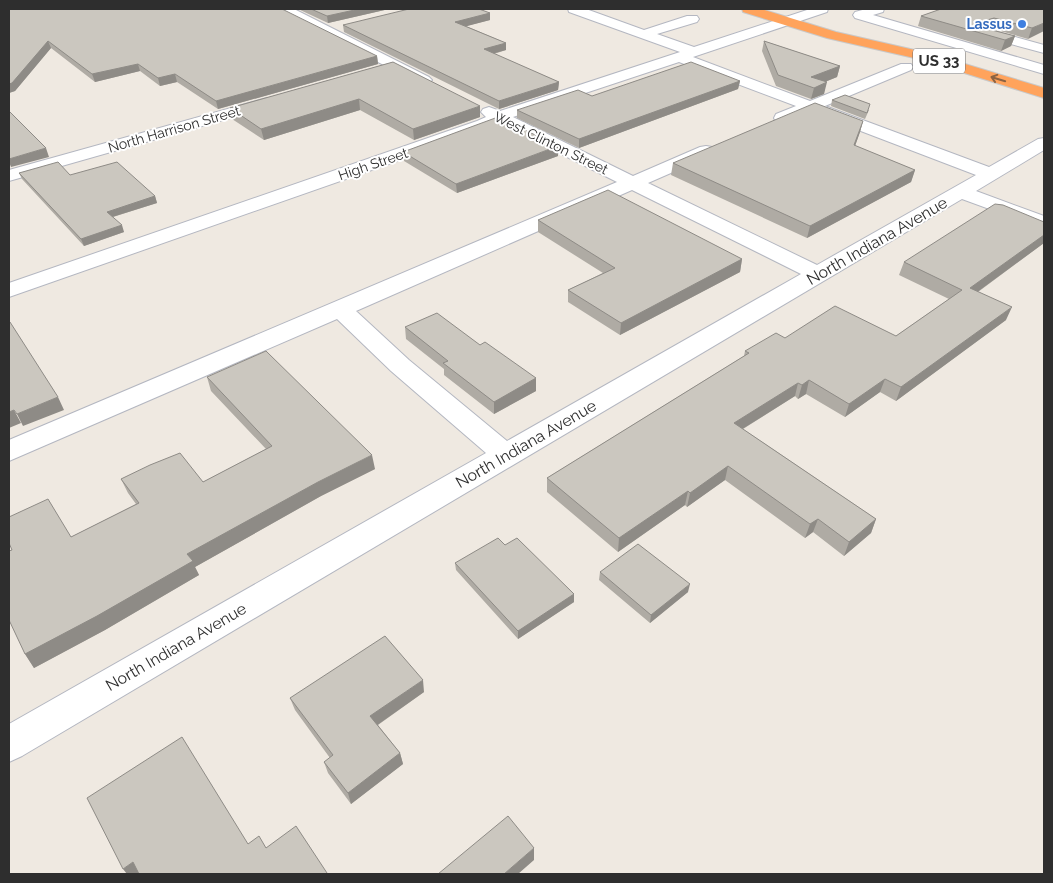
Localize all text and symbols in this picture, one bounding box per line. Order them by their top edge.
place label: Lassus [966,16,1012,32]
marker: Lassus [1016,18,1028,30]
road number: US 33 [913,48,965,74]
one-way arrow [990,73,1006,83]
street label: North Harrison Street [106,102,242,156]
street label: West Clinton Street [491,108,611,178]
street label: High Street [336,145,410,183]
street label: North Indiana Avenue [803,193,951,289]
street label: North Indiana Avenue [452,396,600,492]
street label: North Indiana Avenue [102,599,250,695]

